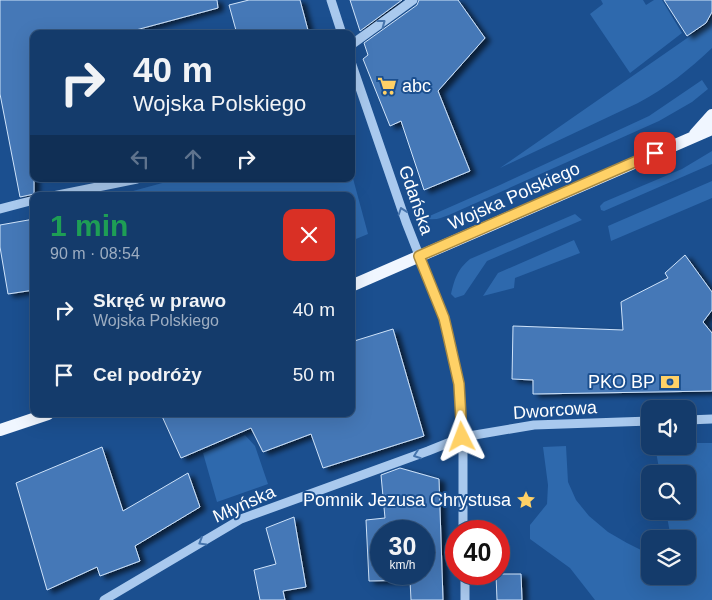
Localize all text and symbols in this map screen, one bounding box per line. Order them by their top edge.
one-way arrow [376,20,385,28]
icon: right [50,50,115,115]
text: 40 m [133,50,213,89]
supermarket icon: abc [376,75,398,97]
place label: abc [402,76,431,96]
text: Wojska Polskiego [133,91,306,116]
pin [634,132,676,174]
icon: arrive [641,139,669,167]
icon: left [126,145,154,173]
icon: ahead [179,145,207,173]
icon: right [232,145,260,173]
street label: Wojska Polskiego [445,158,583,234]
street label: Gdańska [395,163,438,238]
one-way arrow [398,207,408,215]
text: 1 min [50,209,128,242]
button: close [283,209,335,261]
text: 90 m · 08:54 [50,245,140,262]
text: Skręć w prawo [93,290,226,311]
icon: right [50,296,78,324]
text: 40 m [293,299,335,320]
text: Wojska Polskiego [93,312,219,329]
icon: arrive [50,361,78,389]
text: Cel podróży [93,364,202,385]
text: 50 m [293,364,335,385]
bank icon: PKO BP [659,371,681,393]
place label: PKO BP [588,372,655,392]
street label: Dworcowa [512,397,599,423]
map controls [641,400,696,585]
button: sound [641,400,696,455]
position arrow [435,410,487,462]
one-way arrow [413,449,422,459]
button: search [641,465,696,520]
street label: Młyńska [210,481,279,527]
place icon: Pomnik Jezusa Chrystusa [515,489,537,511]
place label: Pomnik Jezusa Chrystusa [303,490,512,510]
speed limit sign: 40 [445,520,510,585]
button: layers [641,530,696,585]
text: 30 [389,532,416,560]
one-way arrow [199,535,208,545]
text: km/h [389,558,416,572]

